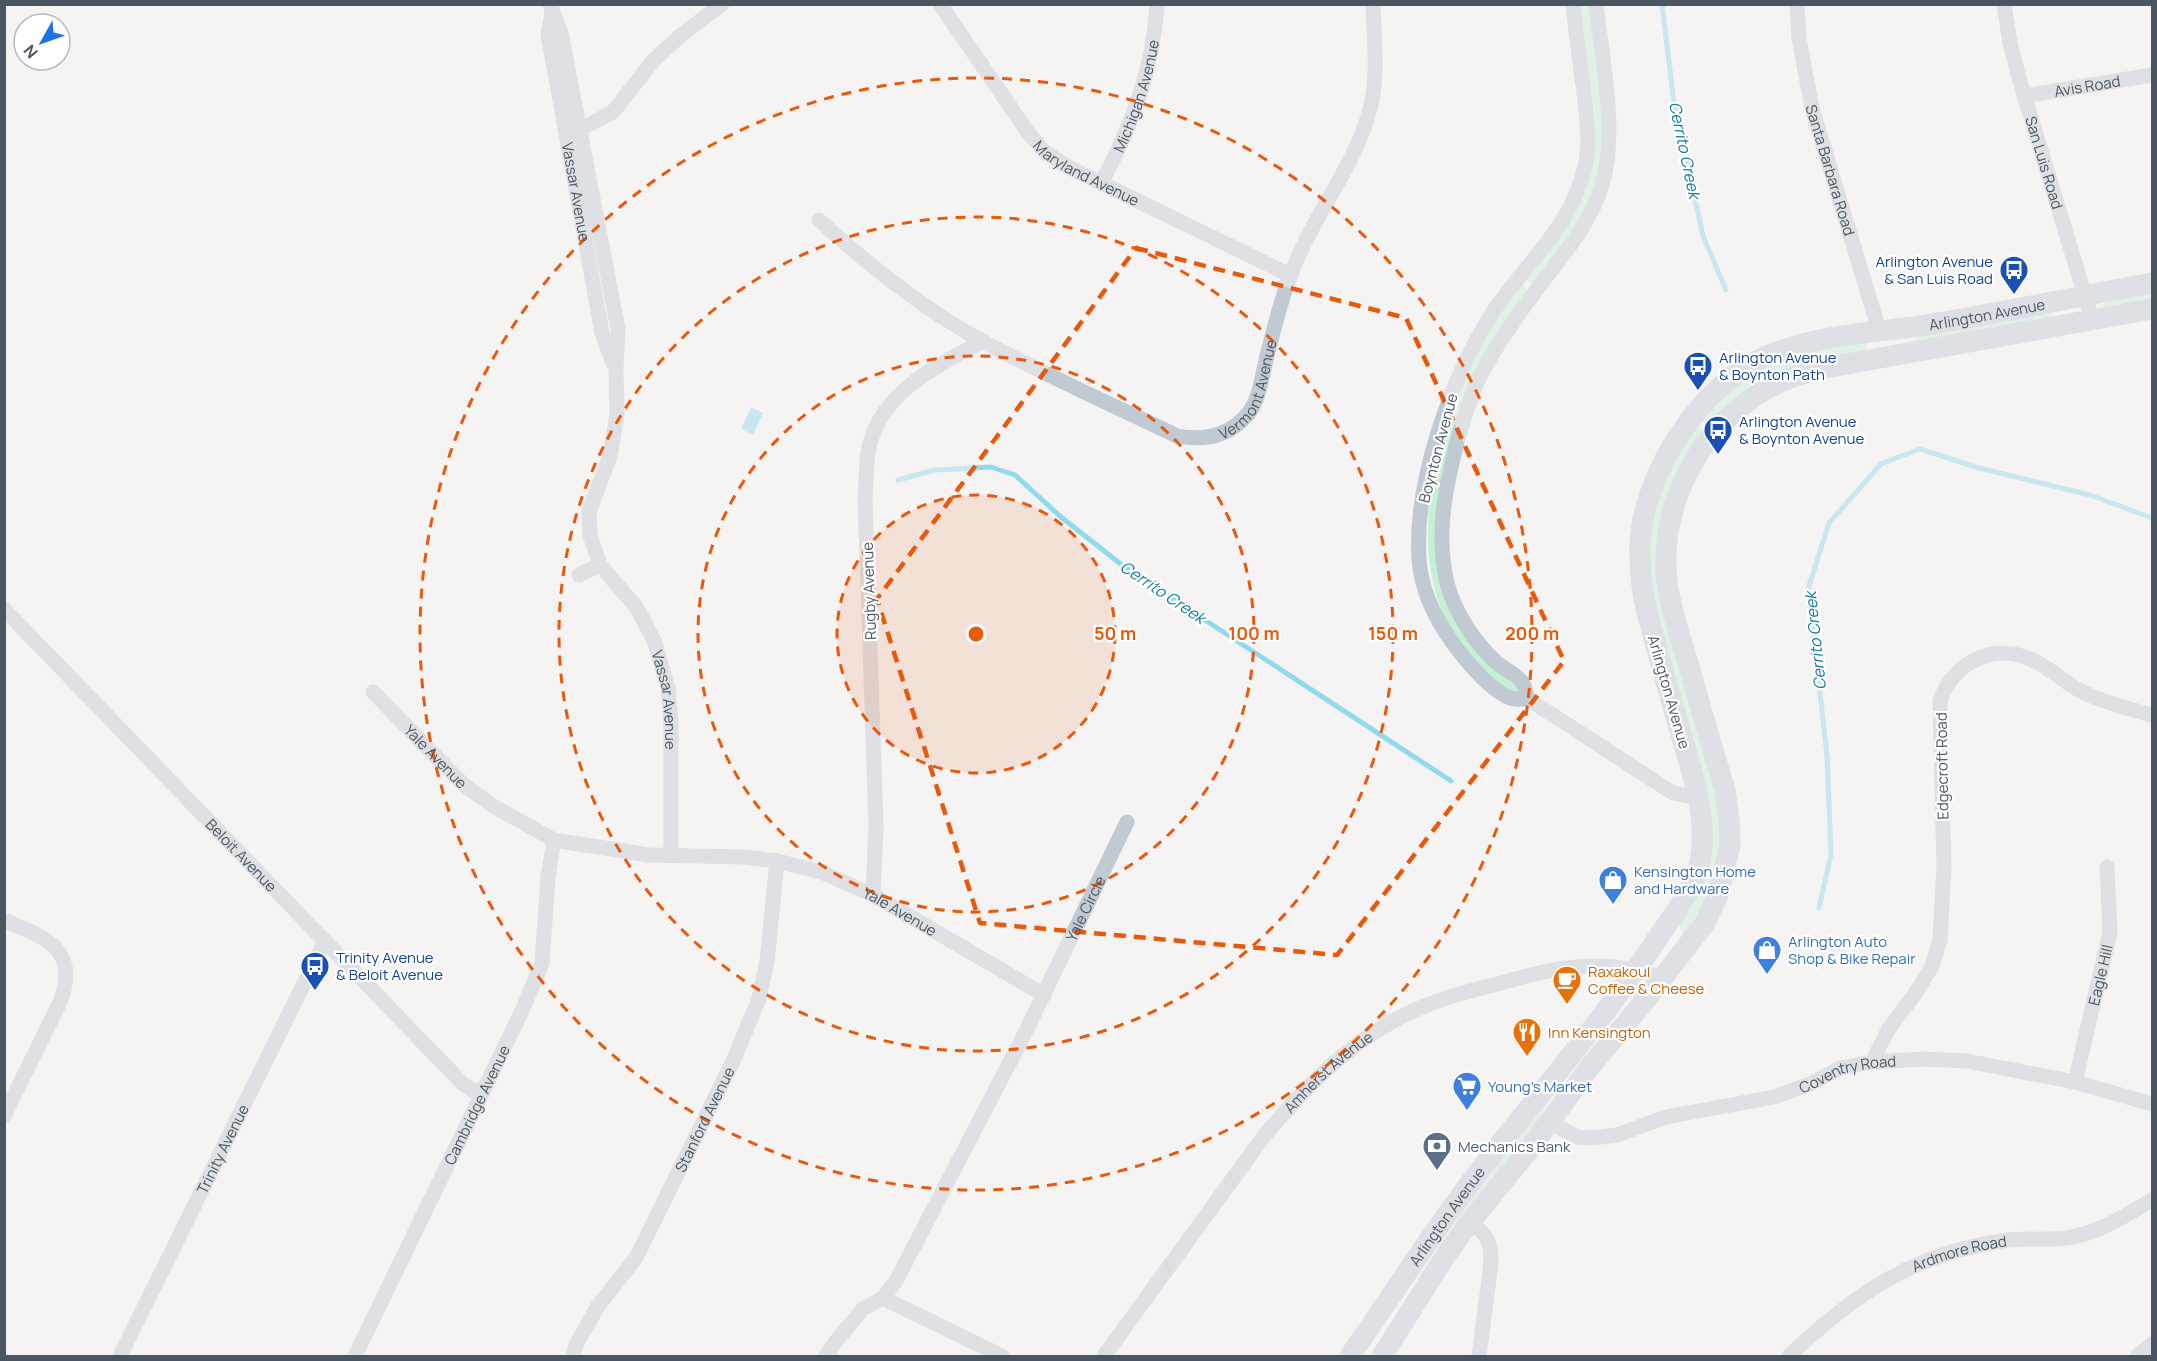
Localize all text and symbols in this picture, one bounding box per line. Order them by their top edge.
north arrow [12,12,72,72]
street label: Michigan Avenue [1108,38,1163,156]
text: N [18,40,43,63]
street label: Avis Road [2053,70,2122,101]
water label: Cerrito Creek [1664,100,1706,202]
street label: Santa Barbara Road [1801,102,1860,238]
street label: San Luis Road [2021,114,2069,212]
street label: Maryland Avenue [1029,136,1143,211]
street label: Vassar Avenue [557,141,596,244]
place label: Arlington Avenue & San Luis Road [1875,251,1993,289]
bus stop icon: Arlington Avenue & San Luis Road [1998,254,2030,296]
street label: Arlington Avenue [1927,293,2047,335]
street label: Vermont Avenue [1215,337,1281,444]
place label: Arlington Avenue & Boynton Path [1719,347,1837,385]
bus stop icon: Arlington Avenue & Boynton Path [1682,350,1714,392]
street label: Boynton Avenue [1413,391,1463,505]
place label: Arlington Avenue & Boynton Avenue [1739,411,1864,449]
bus stop icon: Arlington Avenue & Boynton Avenue [1702,414,1734,456]
street label: Rugby Avenue [857,541,881,640]
water label: Cerrito Creek [1116,555,1212,630]
water label: Cerrito Creek [1799,589,1831,691]
text: 50 m [1094,621,1136,645]
text: 100 m [1228,621,1280,645]
text: 150 m [1368,621,1418,645]
text: 200 m [1505,621,1559,645]
centre of rings [966,624,986,644]
street label: Arlington Avenue [1643,633,1695,752]
street label: Vassar Avenue [647,648,682,750]
street label: Edgecroft Road [1931,712,1953,820]
street label: Yale Avenue [400,720,472,793]
street label: Beloit Avenue [201,814,282,896]
place label: Kensington Home and Hardware [1634,861,1756,899]
shop icon: Kensington Home and Hardware [1597,864,1629,906]
street label: Yale Circle [1060,872,1110,945]
street label: Yale Avenue [860,882,941,941]
place label: Arlington Auto Shop & Bike Repair [1788,931,1916,969]
shop icon: Arlington Auto Shop & Bike Repair [1751,934,1783,976]
street label: Eagle Hill [2083,942,2117,1007]
place label: Trinity Avenue & Beloit Avenue [336,947,443,985]
bus stop icon: Trinity Avenue & Beloit Avenue [299,950,331,992]
place label: Raxakoul Coffee & Cheese [1588,961,1705,999]
cafe icon: Raxakoul Coffee & Cheese [1551,964,1583,1006]
restaurant icon: Inn Kensington [1511,1016,1543,1058]
place label: Inn Kensington [1548,1022,1651,1043]
street label: Amherst Avenue [1279,1026,1377,1117]
street label: Cambridge Avenue [439,1041,515,1168]
street label: Coventry Road [1796,1050,1897,1098]
street label: Stanford Avenue [669,1063,739,1175]
supermarket icon: Young's Market [1451,1070,1483,1112]
place label: Young's Market [1488,1076,1592,1097]
street label: Trinity Avenue [191,1100,253,1197]
bank icon: Mechanics Bank [1421,1130,1453,1172]
place label: Mechanics Bank [1458,1136,1571,1157]
street label: Arlington Avenue [1404,1162,1490,1270]
street label: Ardmore Road [1908,1230,2008,1276]

